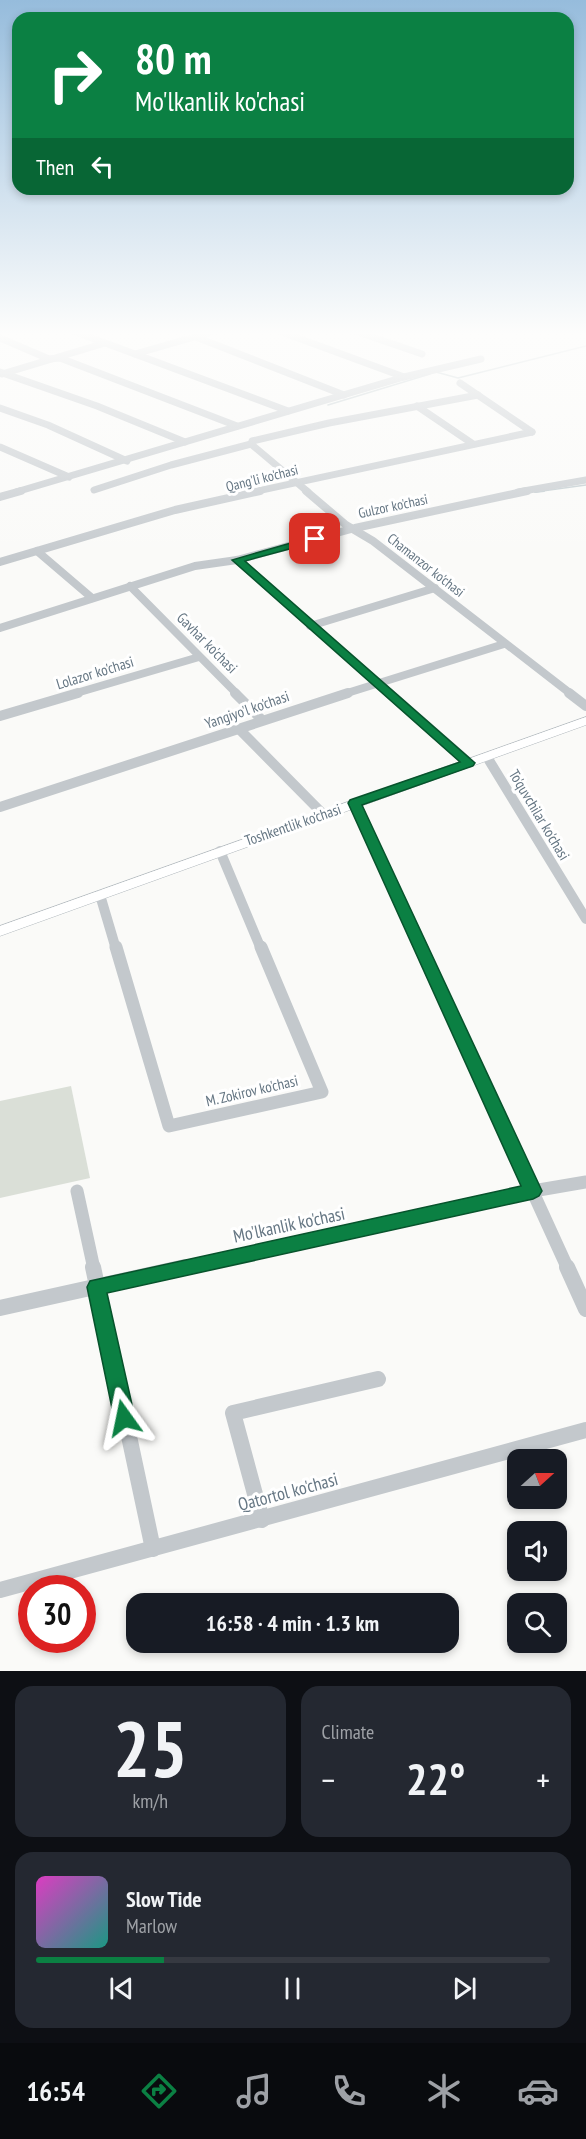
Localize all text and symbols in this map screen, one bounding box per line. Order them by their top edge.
text: 80 m [135,31,212,86]
icon: right [36,36,114,114]
text: Mo'lkanlik ko'chasi [135,84,305,118]
icon: left [86,150,119,183]
text: Then [36,153,74,181]
street label: Qang'li ko'chasi [224,460,300,496]
street label: Gulzor ko'chasi [357,490,429,522]
pin [289,513,340,564]
icon: arrive [298,522,331,555]
street label: Chamanzor ko'chasi [384,529,468,601]
street label: Gavhar ko'chasi [173,608,242,677]
street label: Lolazor ko'chasi [54,652,136,693]
street label: Yangiyo'l ko'chasi [202,686,292,733]
street label: To'quvchilar ko'chasi [505,766,574,864]
street label: Toshkentlik ko'chasi [242,799,343,850]
street label: M. Zokirov ko'chasi [204,1071,300,1110]
street label: Mo'lkanlik ko'chasi [231,1201,347,1248]
position arrow [92,1386,156,1450]
north arrow [507,1449,567,1509]
map controls [507,1449,567,1653]
street label: Qatortol ko'chasi [235,1467,340,1516]
button: sound [507,1521,567,1581]
speed limit sign: 30 [18,1575,96,1653]
button: search [507,1593,567,1653]
text: 16:58 · 4 min · 1.3 km [206,1609,379,1637]
text: 25 [113,1698,188,1799]
text: Climate [322,1719,374,1745]
text: 22° [406,1749,465,1807]
text: − [322,1758,335,1801]
text: + [536,1758,550,1801]
text: km/h [133,1788,168,1814]
text: Slow Tide [126,1885,202,1913]
text: Marlow [126,1913,177,1939]
icon: previous [105,1972,138,2005]
icon: pause [276,1972,309,2005]
icon: next [448,1972,481,2005]
icon: directions [138,2070,180,2112]
icon: music [233,2070,275,2112]
icon: phone [328,2070,370,2112]
icon: climate [423,2070,465,2112]
icon: car [517,2070,559,2112]
text: 16:54 [26,2074,85,2108]

